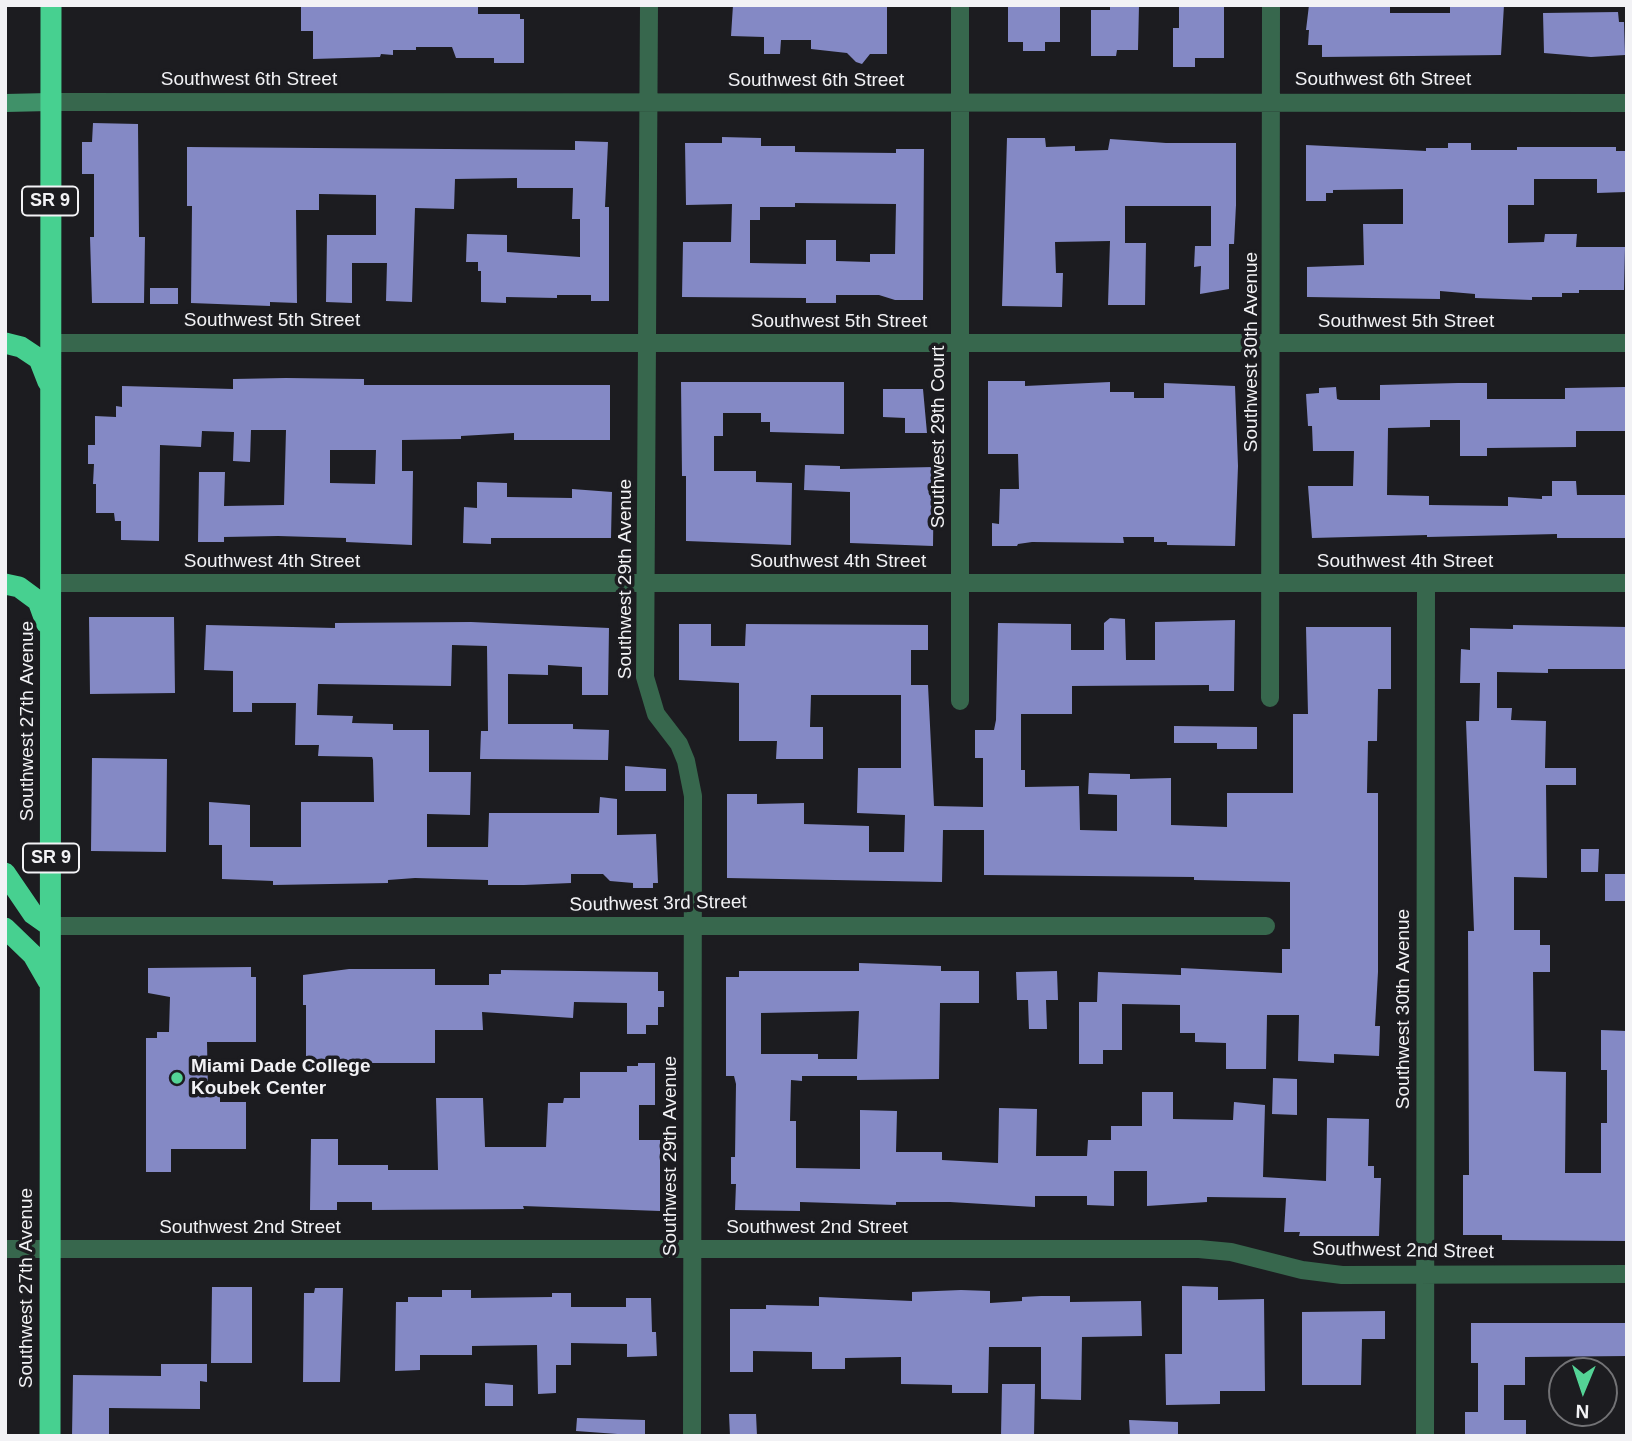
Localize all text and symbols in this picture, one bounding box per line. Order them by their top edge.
street label: Southwest 6th Street [161,69,337,91]
street label: Southwest 6th Street [1295,69,1471,91]
street label: Southwest 6th Street [728,70,904,92]
road number: SR 9 [22,186,78,216]
street label: Southwest 30th Avenue [1241,252,1263,452]
street label: Southwest 5th Street [184,310,360,332]
street label: Southwest 5th Street [751,311,927,333]
street label: Southwest 5th Street [1318,311,1494,333]
street label: Southwest 29th Court [928,346,950,528]
street label: Southwest 29th Avenue [615,479,637,679]
street label: Southwest 4th Street [184,551,360,573]
street label: Southwest 4th Street [750,551,926,573]
street label: Southwest 4th Street [1317,551,1493,573]
street label: Southwest 27th Avenue [17,621,39,821]
road number: SR 9 [23,844,79,872]
street label: Southwest 3rd Street [569,891,747,917]
street label: Southwest 30th Avenue [1393,909,1415,1109]
place label: Miami Dade College Koubek Center [191,1056,370,1100]
street label: Southwest 29th Avenue [660,1056,682,1256]
marker: Miami Dade College Koubek Center [169,1070,185,1086]
street label: Southwest 27th Avenue [16,1188,38,1388]
street label: Southwest 2nd Street [159,1217,341,1239]
street label: Southwest 2nd Street [726,1217,908,1239]
street label: Southwest 2nd Street [1312,1238,1494,1264]
north arrow [1548,1357,1618,1427]
text: N [1575,1401,1590,1422]

